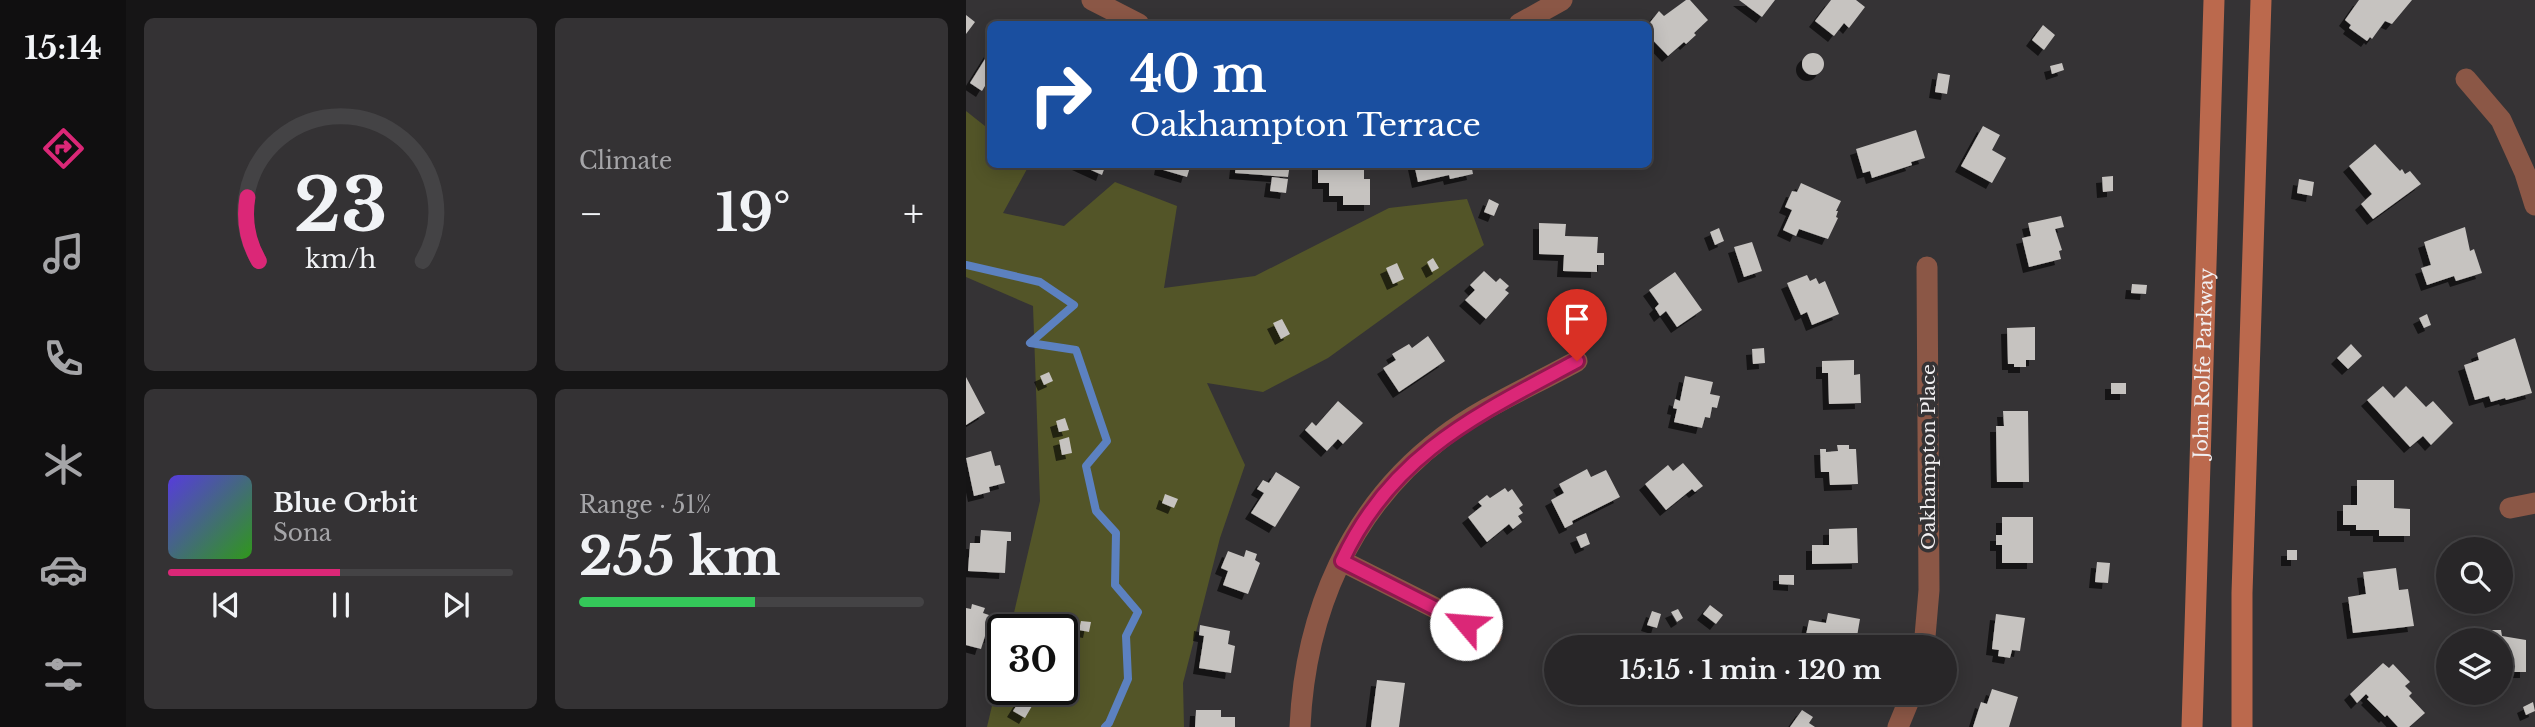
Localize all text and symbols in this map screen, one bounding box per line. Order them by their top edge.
text: 15:14 [24,28,102,68]
text: 40 m [1130,44,1267,105]
icon: right [1015,49,1106,140]
text: Oakhampton Terrace [1130,105,1481,145]
icon: directions [39,124,88,173]
text: Climate [579,147,672,175]
text: 23 [294,160,387,251]
text: 19° [716,181,791,245]
text: − [579,190,603,237]
text: + [903,190,924,237]
icon: music [39,229,88,278]
text: km/h [305,243,376,274]
street label: John Rolfe Parkway [2189,267,2218,462]
pin [1547,289,1607,361]
icon: arrive [1558,300,1596,338]
icon: phone [39,334,88,383]
street label: Oakhampton Place [1917,364,1940,550]
icon: climate [39,440,88,489]
text: Blue Orbit [273,487,418,519]
text: Range · 51% [579,491,711,519]
text: Sona [273,519,331,547]
text: 255 km [579,525,781,589]
map controls [2436,537,2513,705]
button: search [2436,537,2513,614]
icon: car [39,545,88,594]
icon: previous [207,586,245,624]
icon: pause [322,586,360,624]
icon: next [437,586,475,624]
position arrow [1429,587,1503,661]
speed limit sign: 30 [987,614,1078,705]
button: layers [2436,628,2513,705]
icon: filters [39,650,88,699]
text: 15:15 · 1 min · 120 m [1619,654,1882,686]

